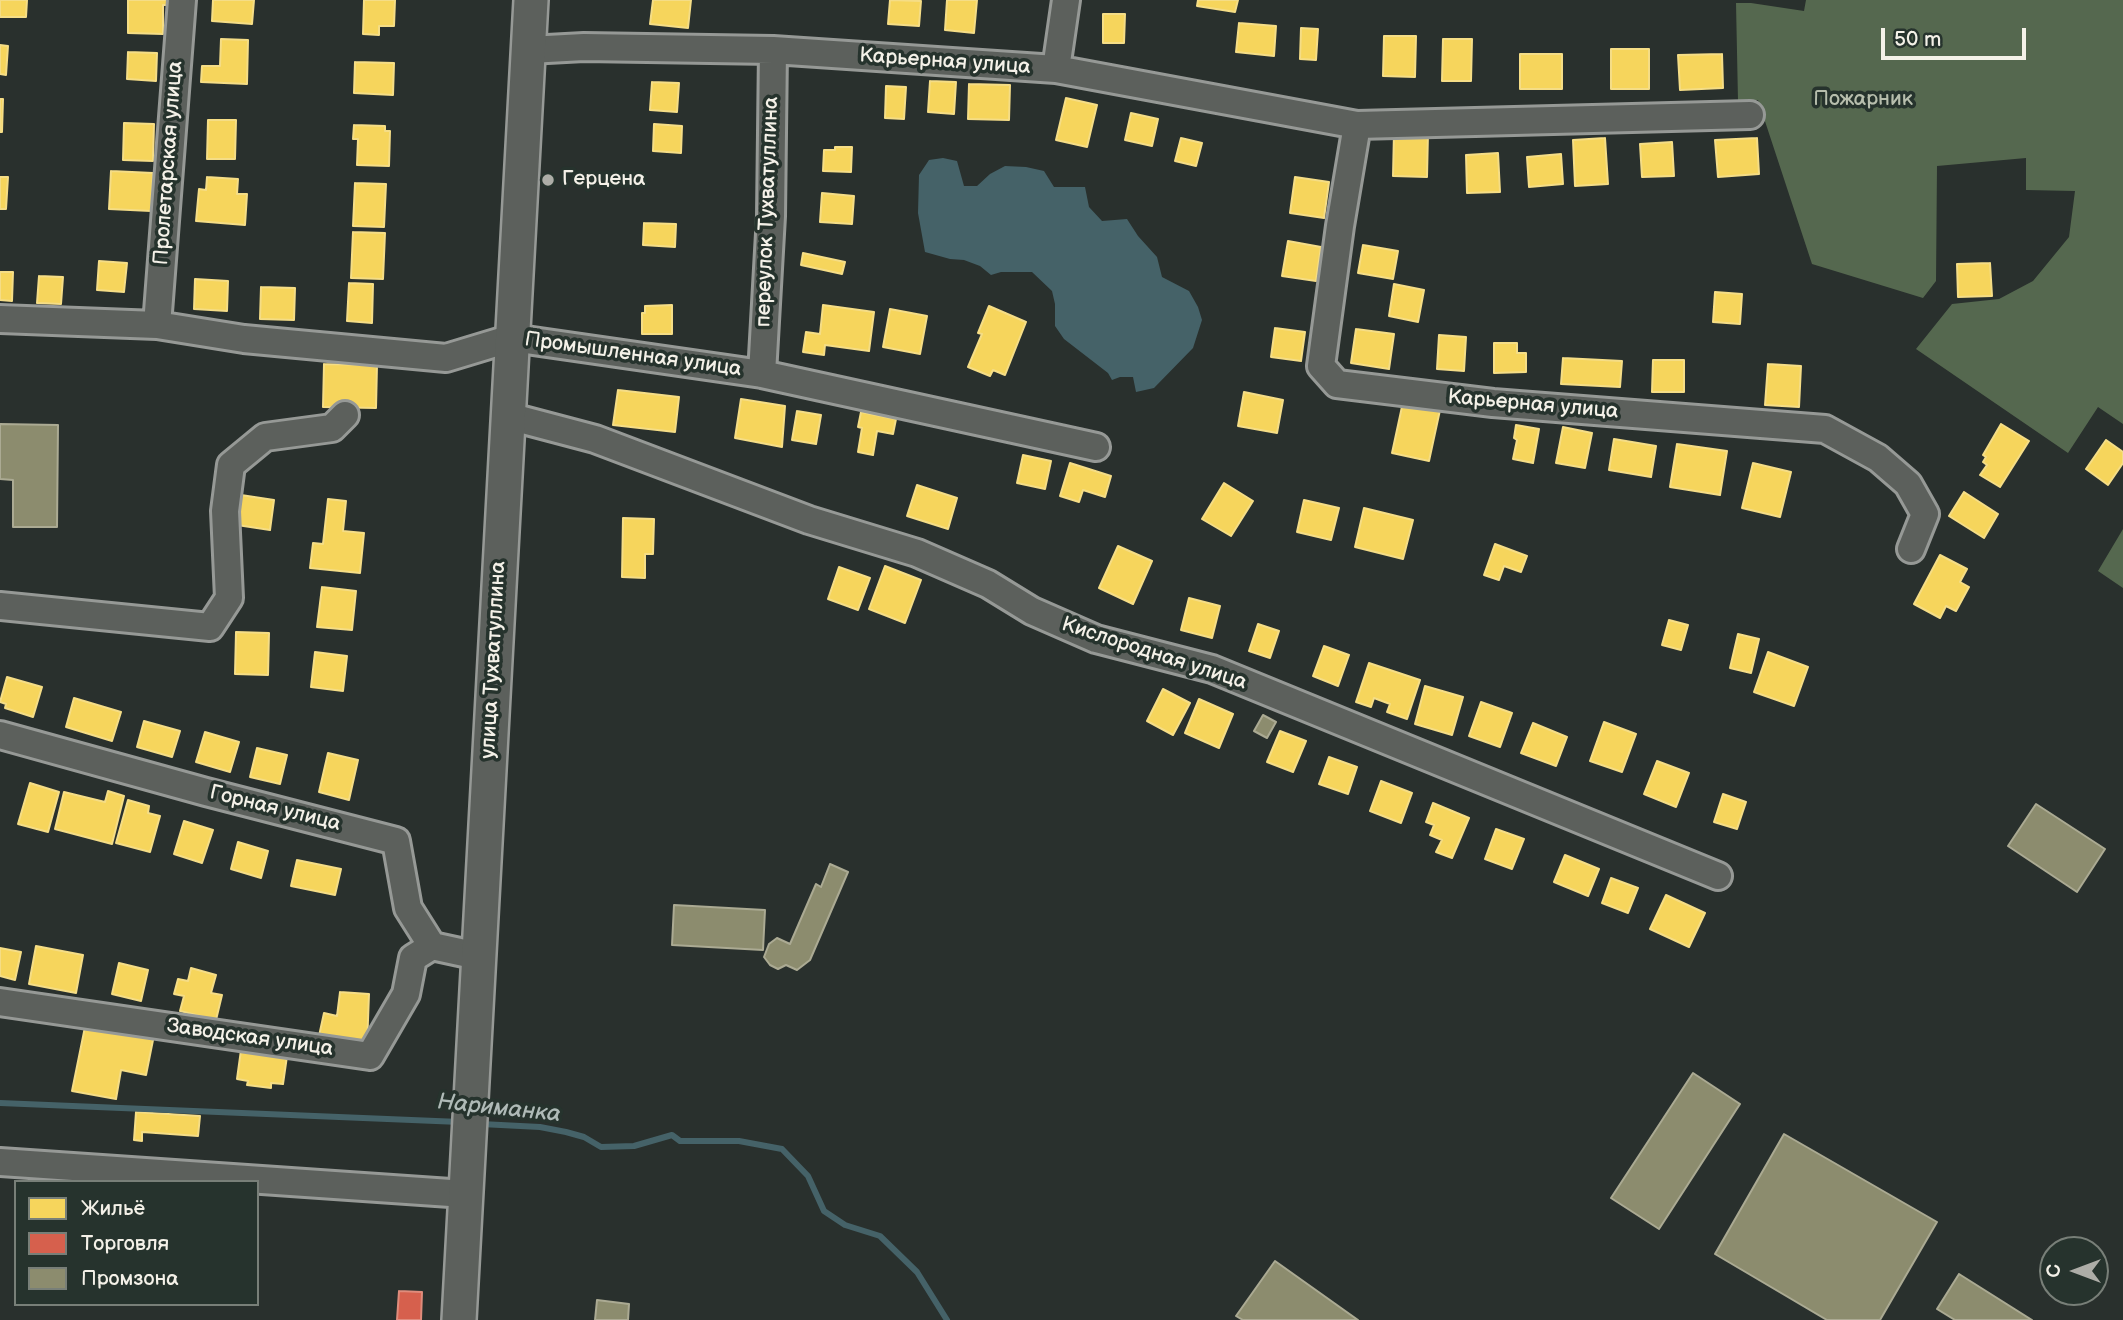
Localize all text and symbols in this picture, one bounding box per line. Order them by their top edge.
scale bar [1885,14,2030,58]
text: 50 m [1894,27,1941,52]
street label: Карьерная улица [859,43,1031,81]
street label: Пролетарская улица [149,60,189,266]
park label: Пожарник [1813,87,1913,113]
street label: переулок Тухватуллина [751,96,785,328]
place label: Герцена [562,167,645,193]
marker: Герцена [540,172,556,188]
street label: Промышленная улица [523,327,743,383]
street label: Карьерная улица [1446,385,1620,425]
street label: улица Тухватуллина [476,561,512,759]
street label: Кислородная улица [1058,612,1250,696]
street label: Горная улица [207,781,343,837]
street label: Заводская улица [165,1014,335,1062]
water label: Нариманка [436,1089,562,1129]
legend [14,1180,259,1306]
text: Жильё [81,1196,145,1221]
text: Торговля [81,1231,169,1256]
north arrow [2039,1236,2109,1306]
text: С [2043,1264,2066,1278]
text: Промзона [81,1266,179,1291]

